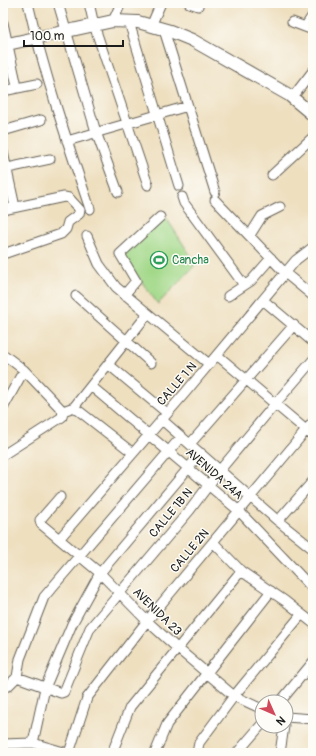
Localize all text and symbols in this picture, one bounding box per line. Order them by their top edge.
scale bar [24,22,123,48]
text: 100 m [30,29,65,44]
sports icon: Cancha [149,250,169,270]
place label: Cancha [172,253,209,268]
street label: CALLE 1 N [154,359,200,409]
street label: AVENIDA 24A [182,445,246,503]
street label: CALLE 1B N [146,485,196,541]
street label: CALLE 2N [167,526,213,576]
street label: AVENIDA 23 [129,585,185,639]
north arrow [254,694,294,734]
text: N [273,713,288,728]

